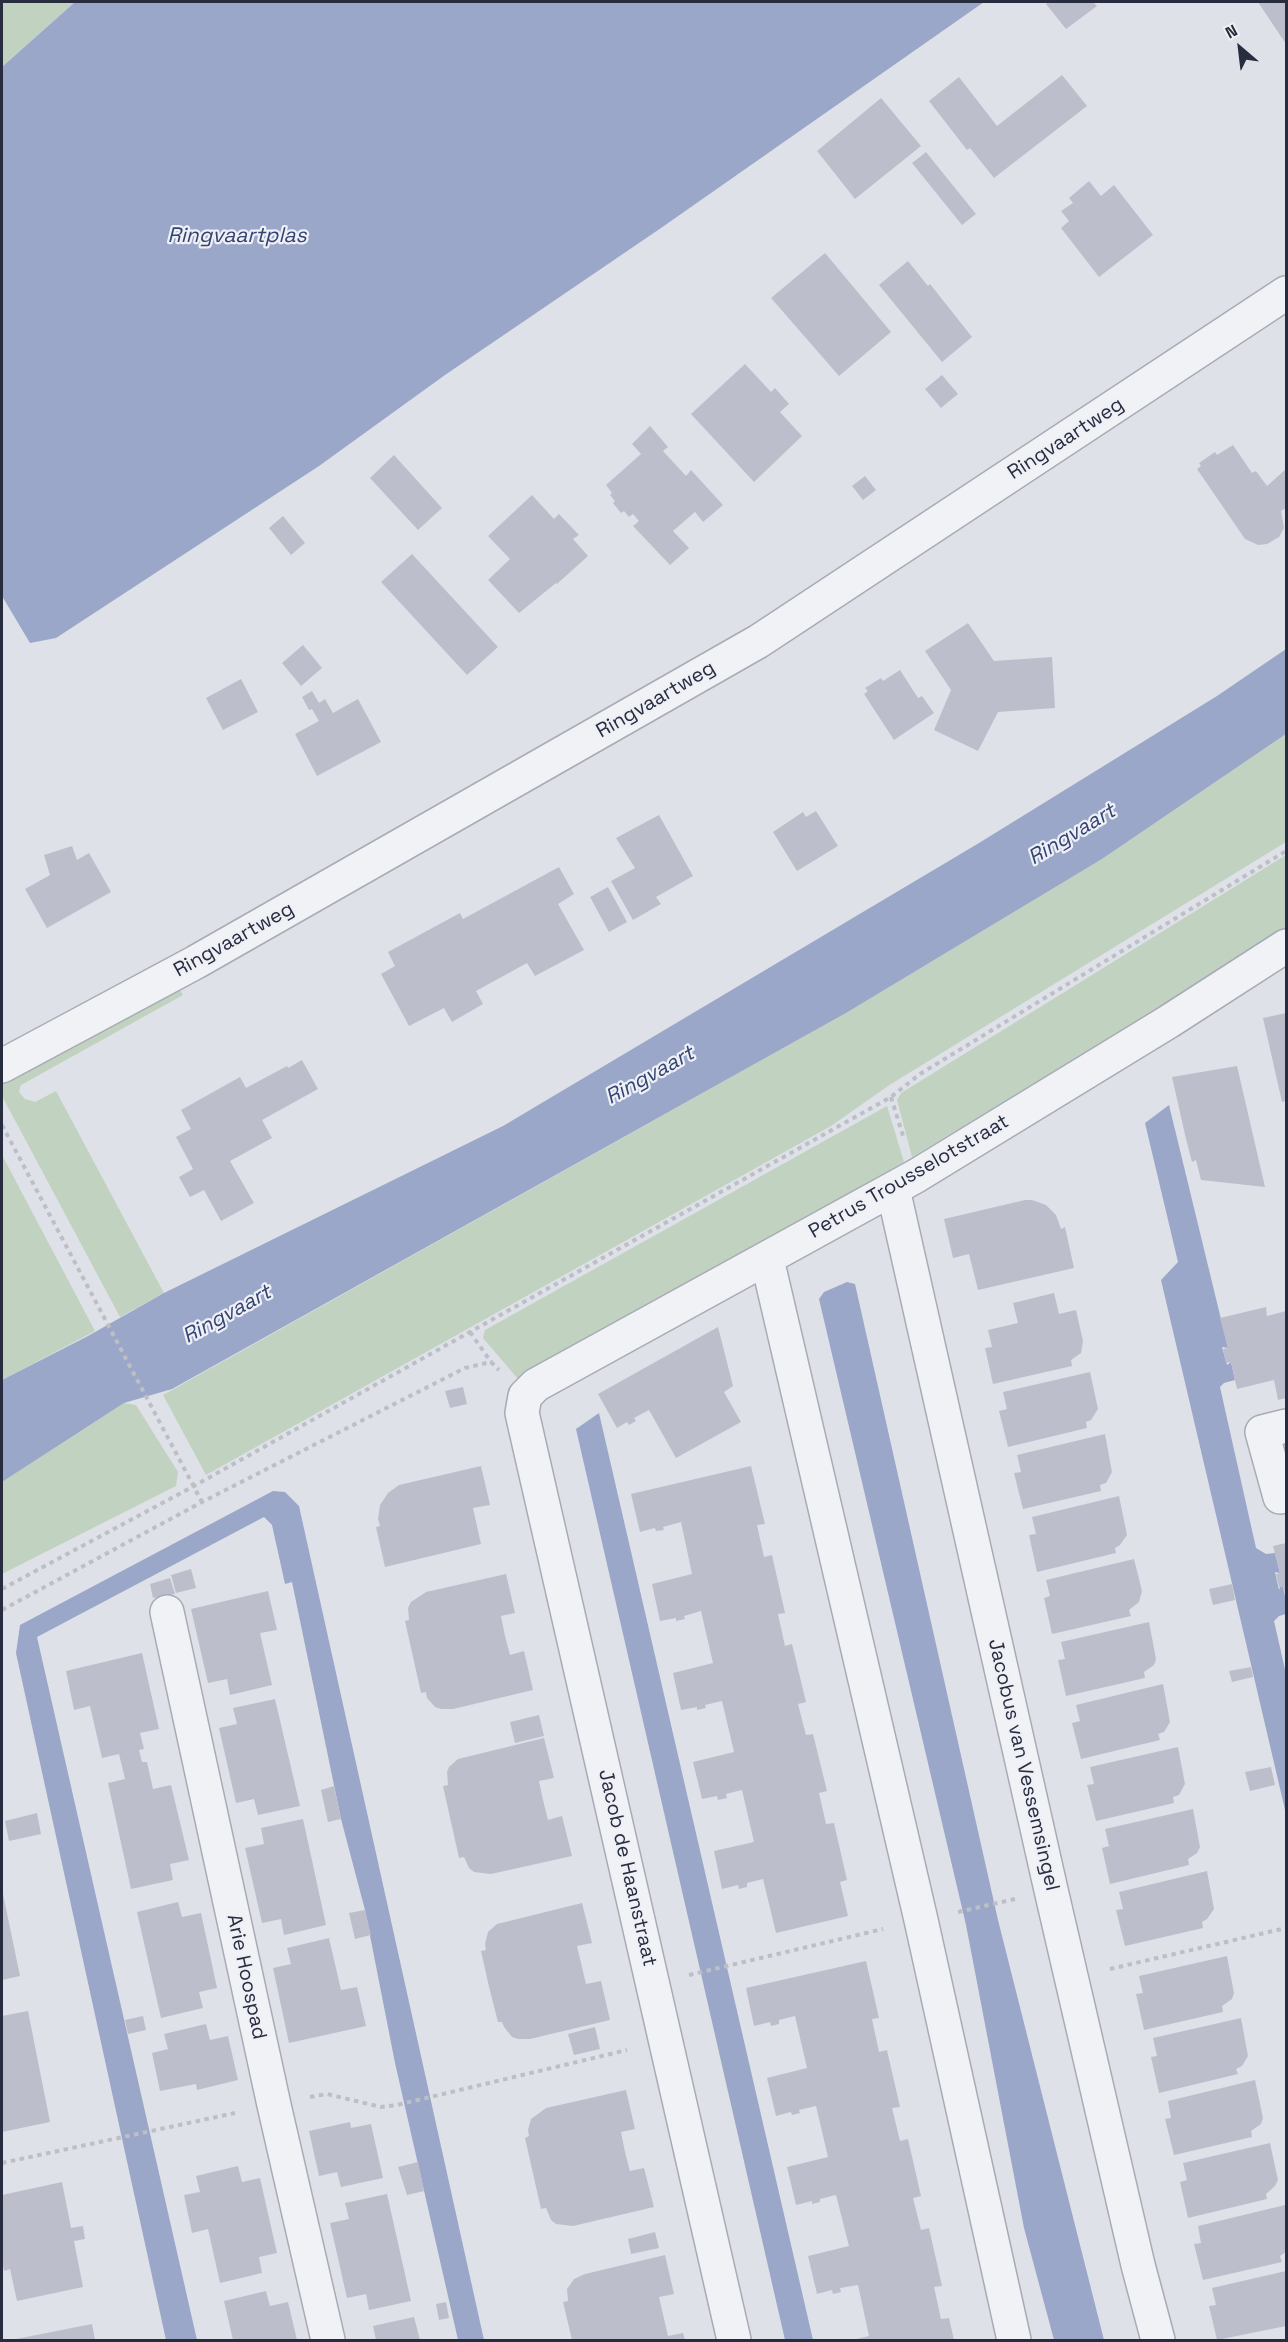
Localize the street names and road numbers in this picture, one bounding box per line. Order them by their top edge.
street label: Ringvaartweg [1004,393,1128,485]
street label: Ringvaartweg [592,656,720,744]
street label: Ringvaartweg [170,897,298,983]
street label: Petrus Trousselotstraat [805,1110,1013,1244]
street label: Jacobus van Vessemsingel [982,1637,1064,1893]
street label: Jacob de Haanstraat [593,1767,661,1969]
street label: Arie Hoospad [221,1912,271,2042]

